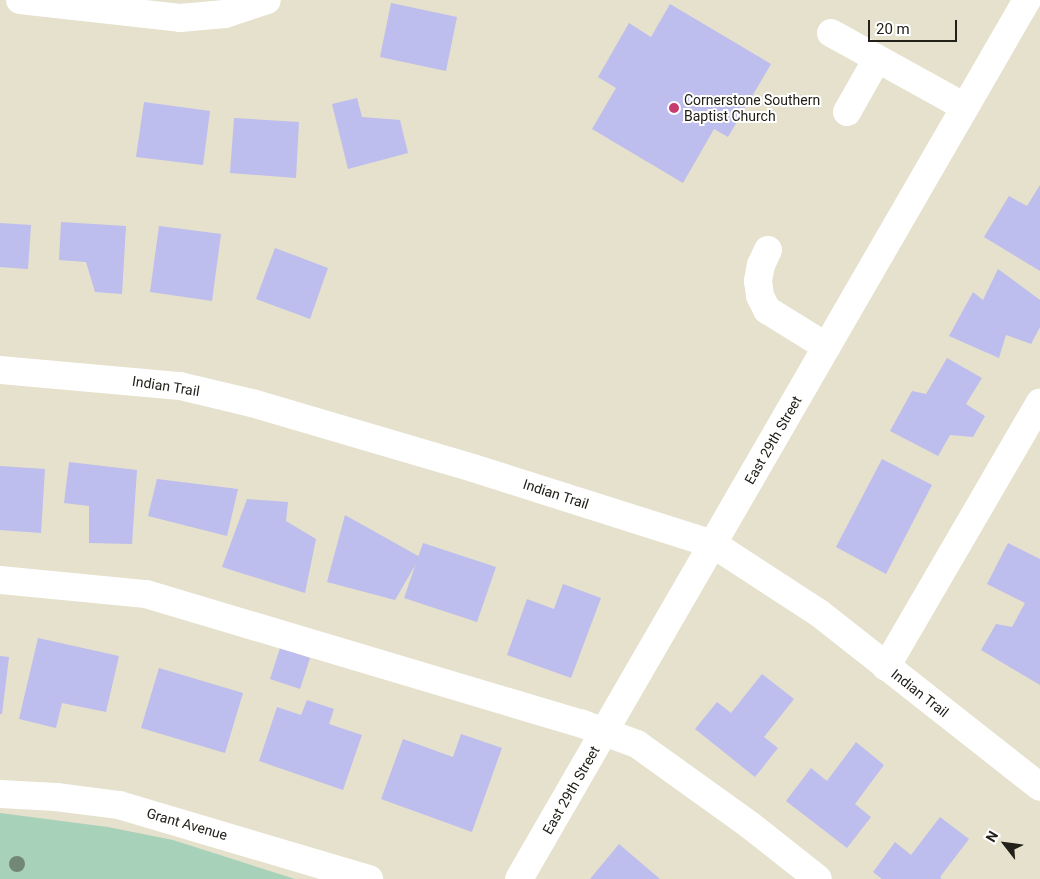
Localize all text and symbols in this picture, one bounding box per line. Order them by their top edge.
scale bar [870,10,959,42]
text: 20 m [876,20,910,38]
place label: Cornerstone Southern Baptist Church [684,92,820,124]
marker: Cornerstone Southern Baptist Church [668,102,680,114]
street label: Indian Trail [131,372,201,400]
street label: East 29th Street [741,393,805,487]
street label: Indian Trail [521,475,591,513]
street label: Indian Trail [888,665,952,721]
street label: East 29th Street [539,743,603,837]
street label: Grant Avenue [145,804,229,844]
north arrow [980,819,1030,869]
text: N [983,828,1001,845]

